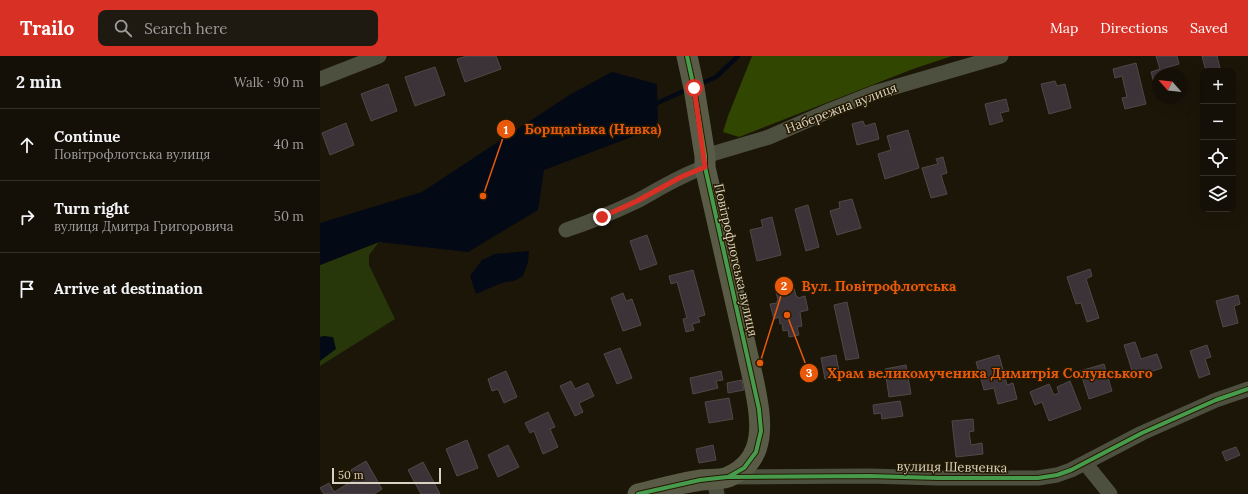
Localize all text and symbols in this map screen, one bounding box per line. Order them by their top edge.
search box [98,10,378,46]
text: Trailo [20,16,74,40]
icon: search [112,17,134,39]
text: Search here [144,19,227,38]
text: Map [1050,19,1078,37]
text: Directions [1100,19,1168,37]
text: Saved [1190,19,1228,37]
north arrow [1152,68,1188,104]
map controls [1200,68,1236,212]
button: + [1200,68,1236,104]
text: 2 min [16,71,62,93]
text: Walk · 90 m [234,74,304,91]
route start [685,79,703,97]
street label: Набережна вулиця [783,79,899,137]
button: − [1200,104,1236,140]
callout: Борщагівка (Нивка) [496,116,669,142]
text: Борщагівка (Нивка) [525,120,661,138]
text: 1 [504,122,509,137]
text: Continue [54,127,120,146]
icon: ahead [16,134,38,156]
text: 40 m [274,136,304,153]
button: locate [1200,140,1236,176]
text: Повітрофлотська вулиця [54,146,210,163]
button: layers [1200,176,1236,212]
street label: Повітрофлотська вулиця [710,182,762,338]
text: Turn right [54,199,130,218]
icon: right [16,206,38,228]
text: 50 m [274,208,304,225]
route end [593,208,611,226]
text: вулиця Дмитра Григоровича [54,218,234,235]
callout: Вул. Повітрофлотська [774,273,964,299]
text: Вул. Повітрофлотська [802,277,957,295]
icon: arrive [16,278,38,300]
text: 2 [781,278,787,293]
text: Arrive at destination [54,279,203,298]
callout: Храм великомученика Димитрія Солунського [799,360,1161,386]
text: Храм великомученика Димитрія Солунського [827,364,1153,382]
text: 3 [806,365,813,380]
street label: вулиця Шевченка [897,458,1008,476]
scale bar [332,466,441,485]
text: 50 m [338,468,364,482]

